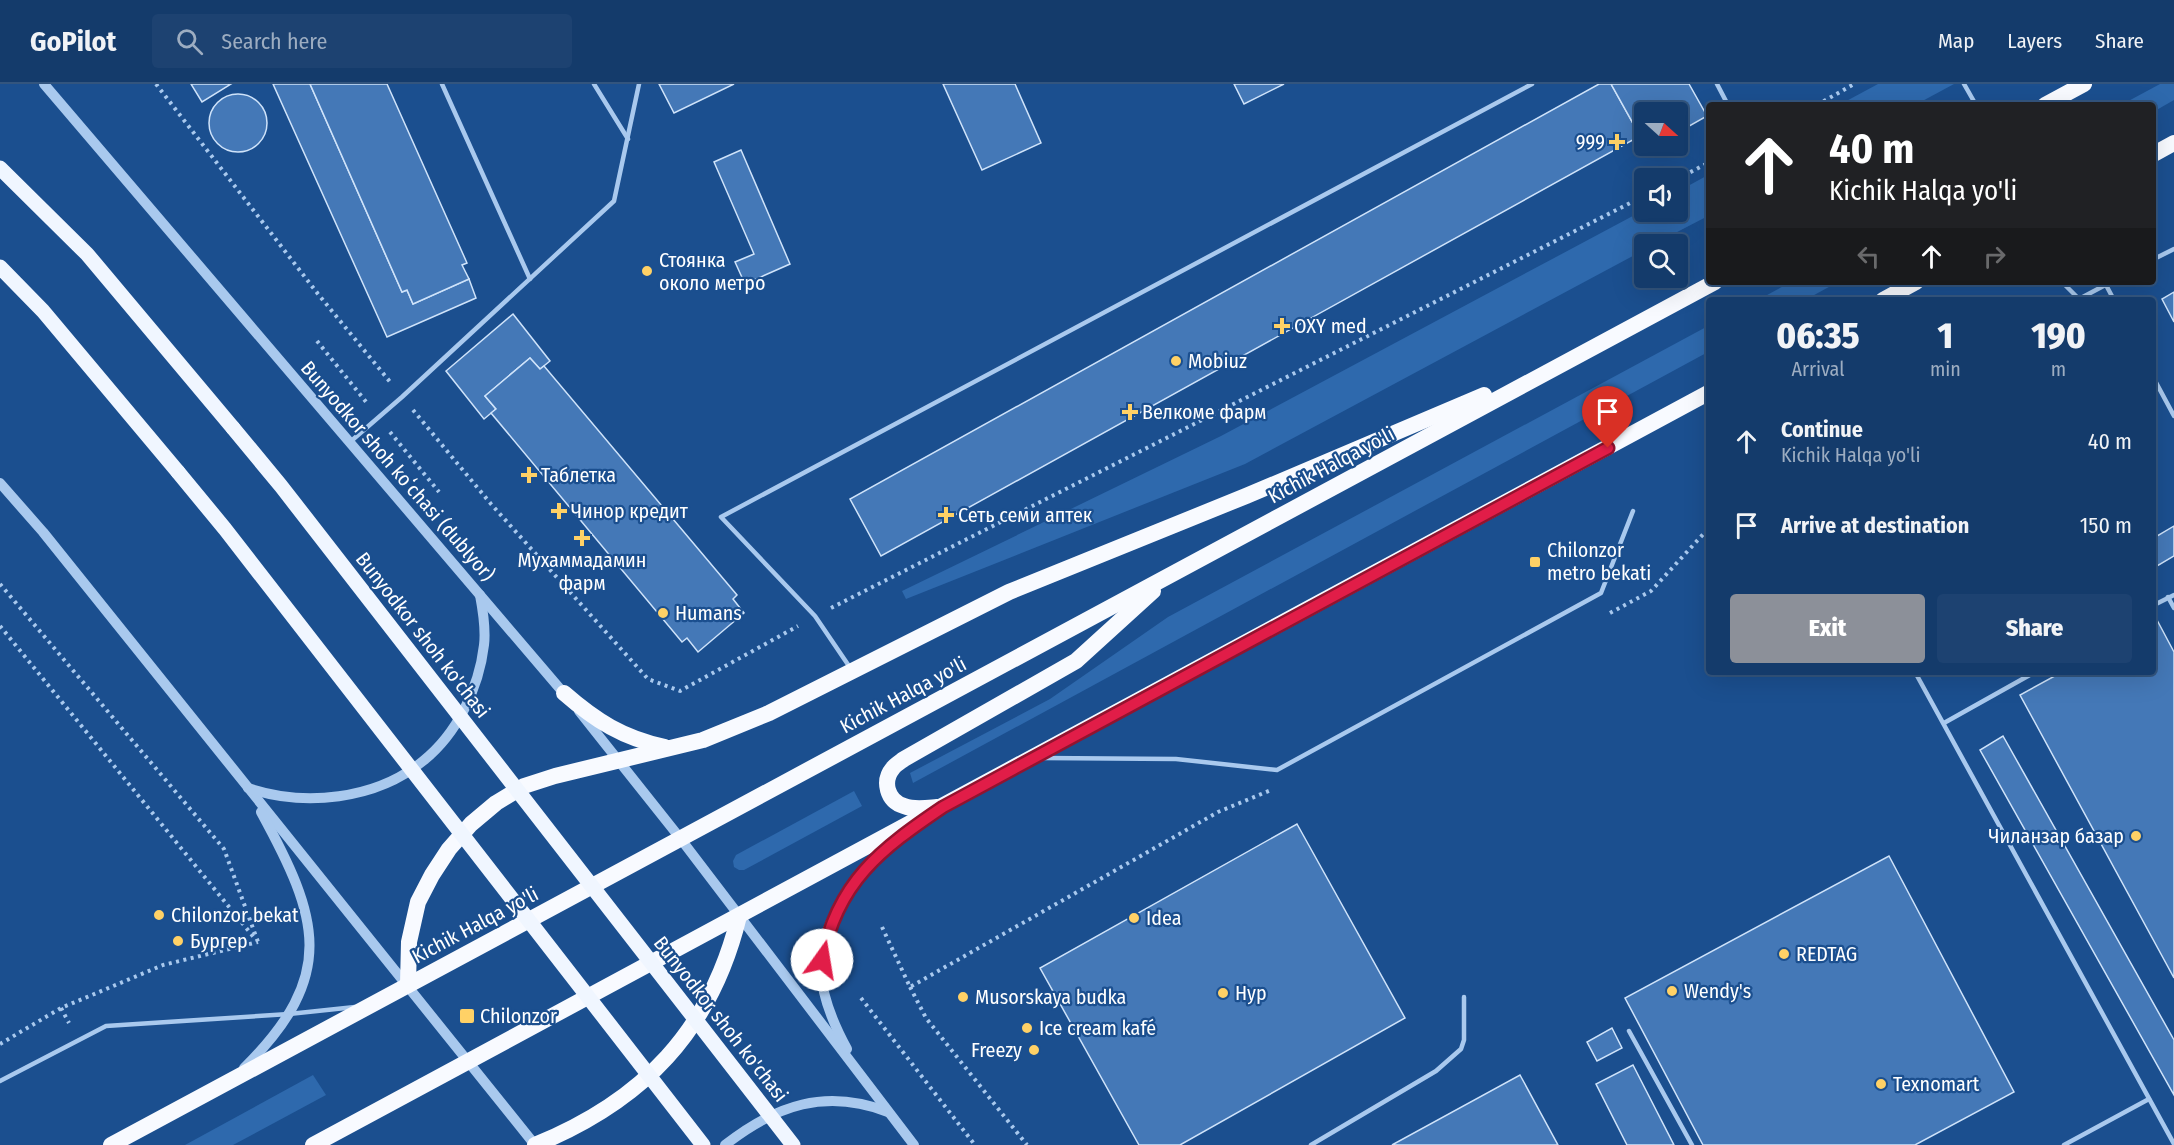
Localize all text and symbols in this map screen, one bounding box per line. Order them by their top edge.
search box [152,14,572,68]
text: GoPilot [30,25,116,58]
icon: search [173,25,206,58]
text: Search here [221,28,327,55]
text: Map [1938,28,1974,54]
text: Layers [2007,28,2062,54]
text: Share [2095,28,2144,54]
north arrow [1634,102,1688,156]
map controls [1634,102,1688,288]
text: 40 m [1829,124,1914,174]
icon: ahead [1730,126,1808,204]
place label: 999 [1576,130,1605,154]
marker: 999 [1610,135,1624,149]
button: sound [1634,168,1688,222]
text: Kichik Halqa yo'li [1829,175,2017,207]
button: search [1634,234,1688,288]
icon: left [1852,240,1885,273]
icon: ahead [1915,240,1948,273]
icon: right [1978,240,2011,273]
place label: Стоянка около метро [659,248,765,295]
marker: Стоянка около метро [640,264,654,278]
place label: OXY med [1294,314,1367,338]
text: 06:35 [1776,314,1860,358]
text: 1 [1938,314,1953,358]
text: 190 [2031,314,2086,358]
marker: OXY med [1275,319,1289,333]
place label: Mobiuz [1188,349,1247,373]
marker: Mobiuz [1169,354,1183,368]
street label: Bunyodkor shoh koʻchasi (dublyor) [296,356,500,586]
text: Arrival [1791,357,1844,381]
text: min [1930,357,1961,381]
text: m [2051,357,2066,381]
pin [1582,386,1633,448]
icon: arrive [1591,395,1624,428]
place label: Велкоме фарм [1142,400,1266,424]
marker: Велкоме фарм [1123,405,1137,419]
text: Continue [1781,416,1863,443]
street label: Kichik Halqa yo'li [1264,422,1398,508]
icon: ahead [1730,425,1763,458]
text: 40 m [2088,428,2132,455]
text: Kichik Halqa yo'li [1781,443,1920,467]
place label: Таблетка [541,463,616,487]
marker: Таблетка [522,468,536,482]
place label: Чинор кредит [571,499,689,523]
place label: Сеть семи аптек [958,503,1093,527]
marker: Чинор кредит [552,504,566,518]
marker: Сеть семи аптек [939,508,953,522]
icon: arrive [1730,509,1763,542]
text: Arrive at destination [1781,512,1969,539]
text: 150 m [2080,512,2132,539]
marker: Мухаммадамин фарм [575,531,589,545]
place label: Chilonzor metro bekati [1547,538,1651,585]
street label: Bunyodkor shoh ko'chasi [351,547,495,723]
place label: Мухаммадамин фарм [518,548,646,595]
marker: Chilonzor metro bekati [1528,555,1542,569]
button: Exit [1730,594,1925,663]
button: Share [1937,594,2132,663]
place label: Humans [675,601,742,625]
marker: Humans [656,606,670,620]
street label: Kichik Halqa yo'li [836,652,970,738]
place label: Чиланзар базар [1989,824,2124,848]
marker: Чиланзар базар [2129,829,2143,843]
street label: Kichik Halqa yo'li [408,882,542,968]
place label: Chilonzor bekat [171,903,299,927]
place label: Idea [1146,906,1181,930]
marker: Chilonzor bekat [152,908,166,922]
marker: Idea [1127,911,1141,925]
position arrow [790,928,854,992]
place label: Бургер [190,929,248,953]
street label: Bunyodkor shoh ko'chasi [649,931,793,1107]
marker: Бургер [171,934,185,948]
place label: REDTAG [1796,942,1857,966]
marker: REDTAG [1777,947,1791,961]
place label: Wendy's [1684,979,1751,1003]
place label: Нур [1235,981,1267,1005]
marker: Wendy's [1665,984,1679,998]
place label: Musorskaya budka [975,985,1126,1009]
marker: Нур [1216,986,1230,1000]
marker: Musorskaya budka [956,990,970,1004]
place label: Chilonzor [480,1004,557,1028]
marker: Chilonzor [458,1007,476,1025]
place label: Ice cream kafé [1039,1016,1156,1040]
marker: Ice cream kafé [1020,1021,1034,1035]
place label: Freezy [971,1038,1022,1062]
marker: Freezy [1027,1043,1041,1057]
place label: Texnomart [1893,1072,1980,1096]
marker: Texnomart [1874,1077,1888,1091]

